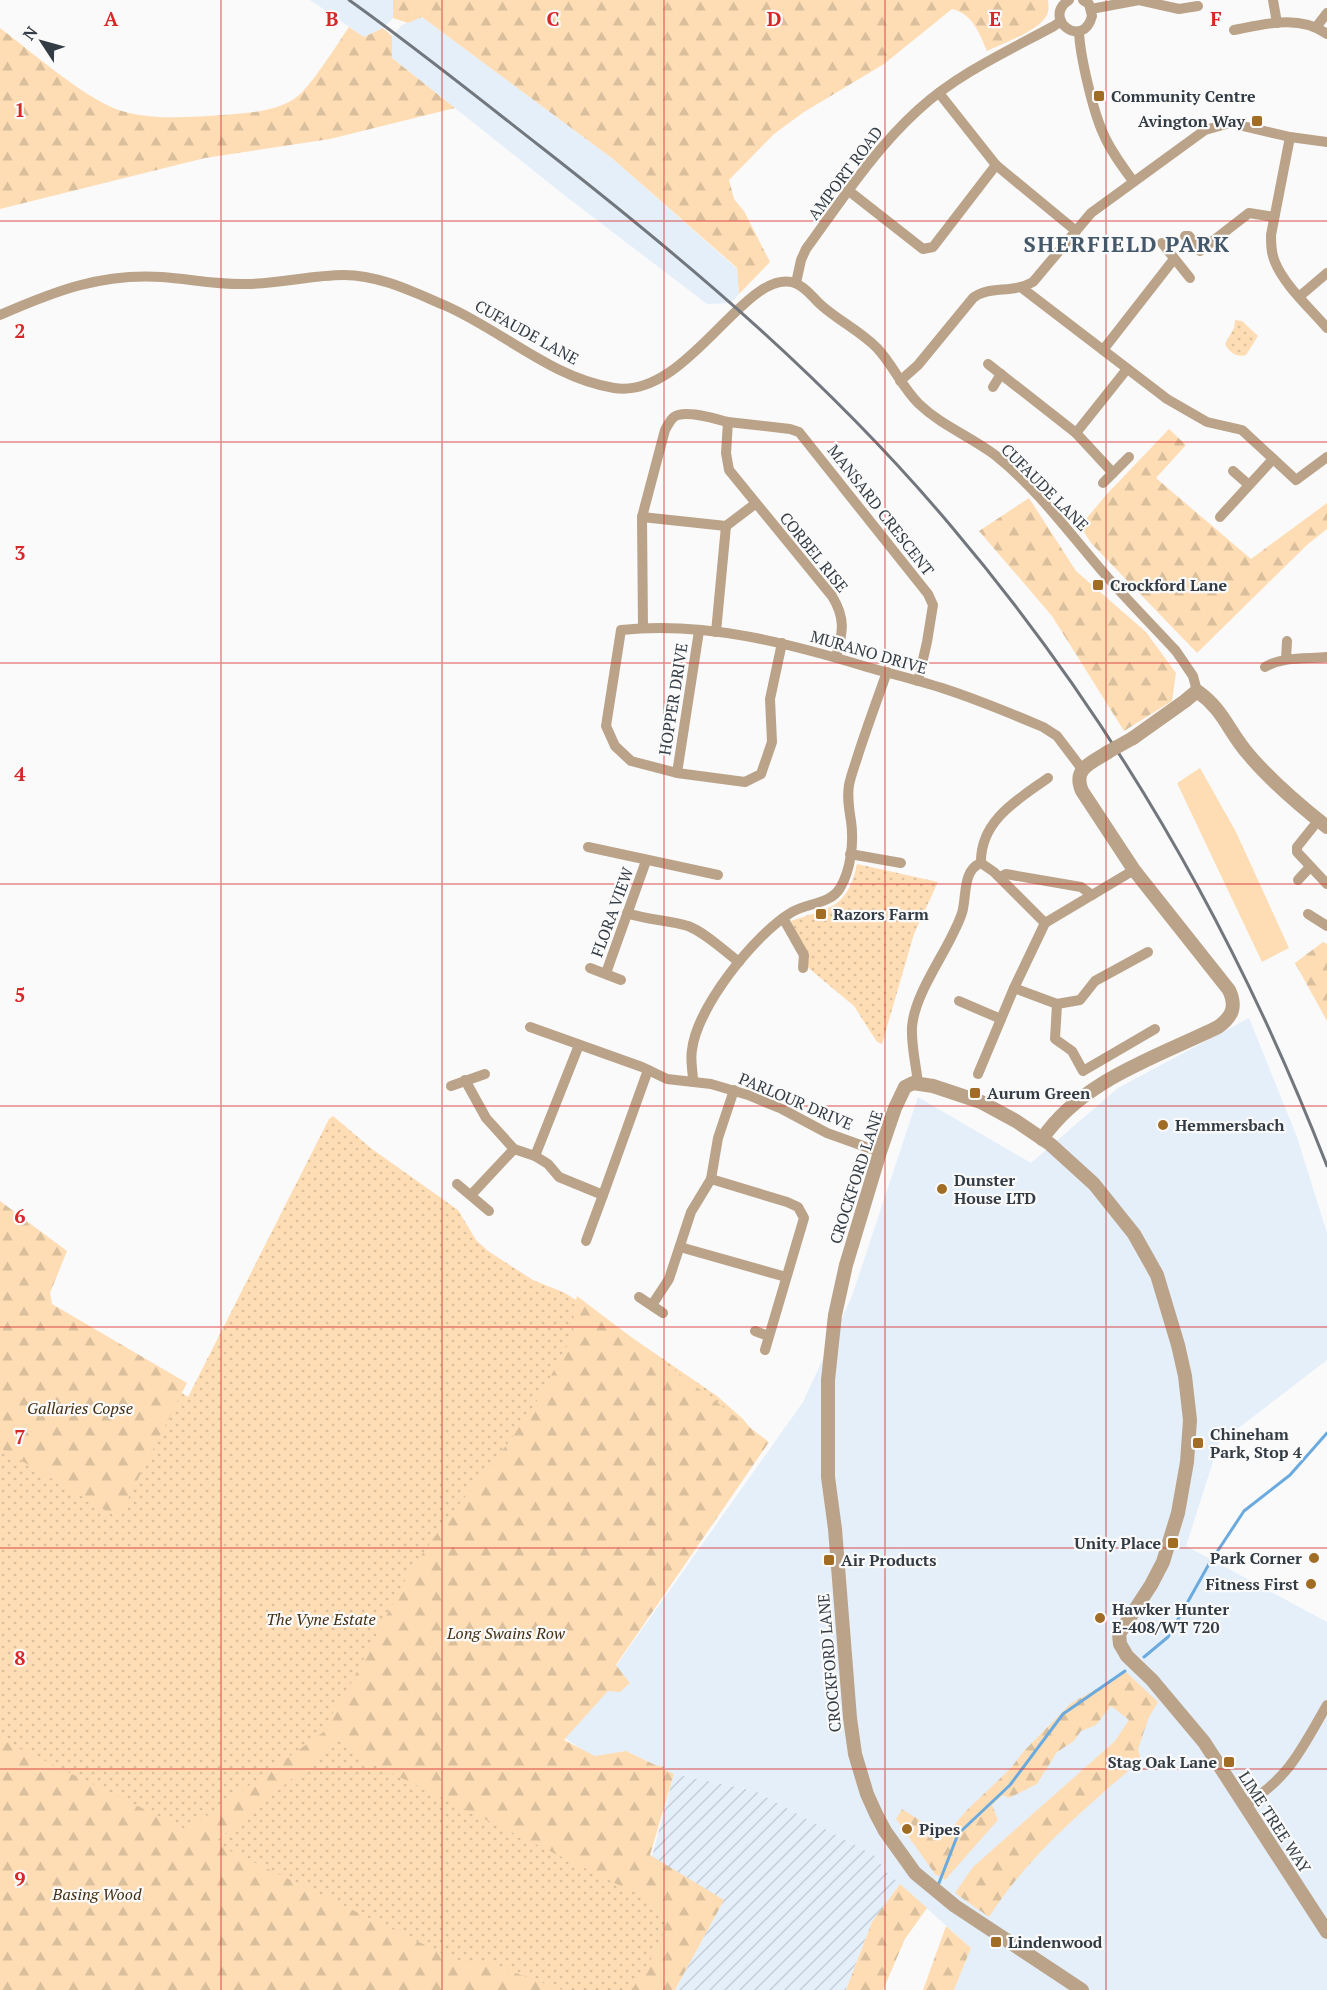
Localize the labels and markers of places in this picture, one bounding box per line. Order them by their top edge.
place label: Community Centre [1111,85,1256,107]
marker: Community Centre [1092,89,1106,103]
place label: Avington Way [1138,110,1246,132]
marker: Avington Way [1250,114,1264,128]
place label: Crockford Lane [1110,574,1227,596]
marker: Crockford Lane [1091,578,1105,592]
place label: Razors Farm [833,903,929,925]
marker: Razors Farm [814,907,828,921]
place label: Aurum Green [987,1082,1091,1104]
marker: Aurum Green [968,1086,982,1100]
place label: Hemmersbach [1175,1114,1285,1136]
marker: Hemmersbach [1156,1118,1170,1132]
place label: Dunster House LTD [954,1169,1036,1209]
marker: Dunster House LTD [935,1182,949,1196]
place label: Chineham Park, Stop 4 [1210,1423,1302,1463]
marker: Chineham Park, Stop 4 [1191,1436,1205,1450]
place label: Unity Place [1074,1532,1161,1554]
marker: Unity Place [1166,1536,1180,1550]
place label: Park Corner [1210,1547,1302,1569]
place label: Air Products [841,1549,936,1571]
marker: Park Corner [1307,1551,1321,1565]
marker: Air Products [822,1553,836,1567]
place label: Fitness First [1205,1573,1300,1595]
marker: Fitness First [1304,1577,1318,1591]
place label: Hawker Hunter E-408/WT 720 [1112,1598,1229,1638]
marker: Hawker Hunter E-408/WT 720 [1093,1611,1107,1625]
place label: Stag Oak Lane [1108,1751,1217,1773]
marker: Stag Oak Lane [1222,1755,1236,1769]
place label: Pipes [919,1818,960,1840]
marker: Pipes [900,1822,914,1836]
place label: Lindenwood [1008,1931,1103,1953]
marker: Lindenwood [989,1935,1003,1949]

